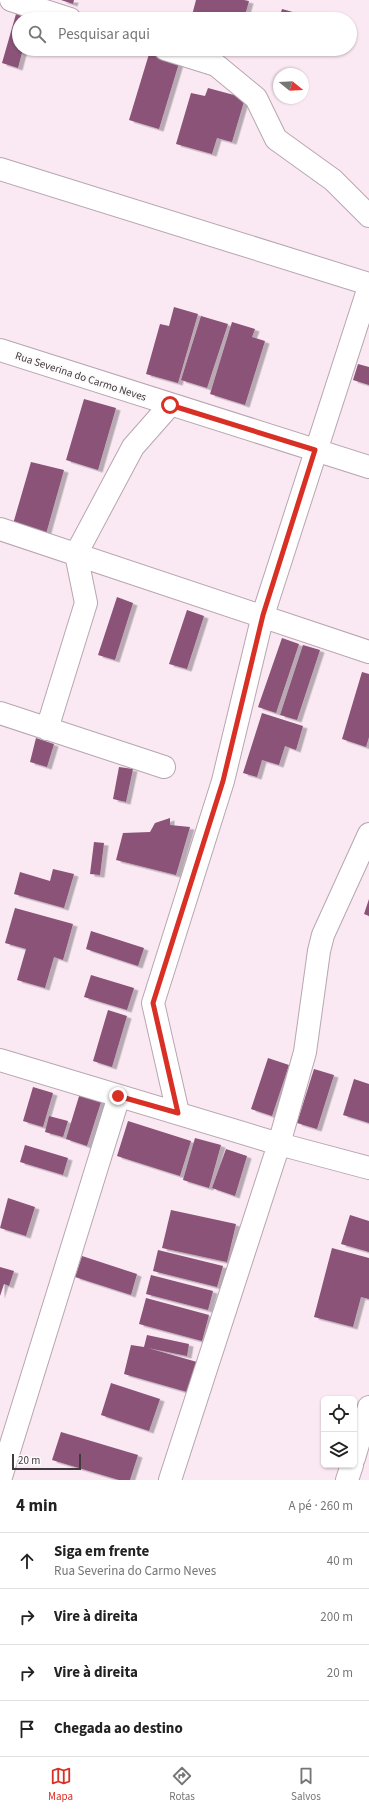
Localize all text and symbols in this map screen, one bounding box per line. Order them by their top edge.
search box [12,12,357,56]
icon: search [26,23,48,45]
text: Pesquisar aqui [58,24,150,45]
north arrow [273,68,309,104]
street label: Rua Severina do Carmo Neves [13,348,149,405]
route start [161,396,179,414]
route end [109,1087,127,1105]
map controls [321,1396,357,1468]
button: locate [321,1396,357,1432]
button: layers [321,1432,357,1468]
scale bar [12,1452,81,1471]
text: 20 m [18,1453,40,1468]
text: 4 min [16,1494,57,1518]
text: A pé · 260 m [288,1497,353,1515]
text: Siga em frente [54,1541,149,1562]
icon: ahead [16,1550,38,1572]
text: 40 m [327,1552,353,1570]
text: Rua Severina do Carmo Neves [54,1562,216,1580]
icon: right [16,1606,38,1628]
text: Vire à direita [54,1606,138,1627]
text: 200 m [320,1608,353,1626]
icon: right [16,1662,38,1684]
text: Vire à direita [54,1662,138,1683]
text: 20 m [327,1664,353,1682]
icon: arrive [16,1718,38,1740]
text: Chegada ao destino [54,1718,183,1739]
tab: Mapa [48,1765,73,1804]
tab: Rotas [169,1765,195,1804]
tab: Salvos [291,1765,321,1804]

